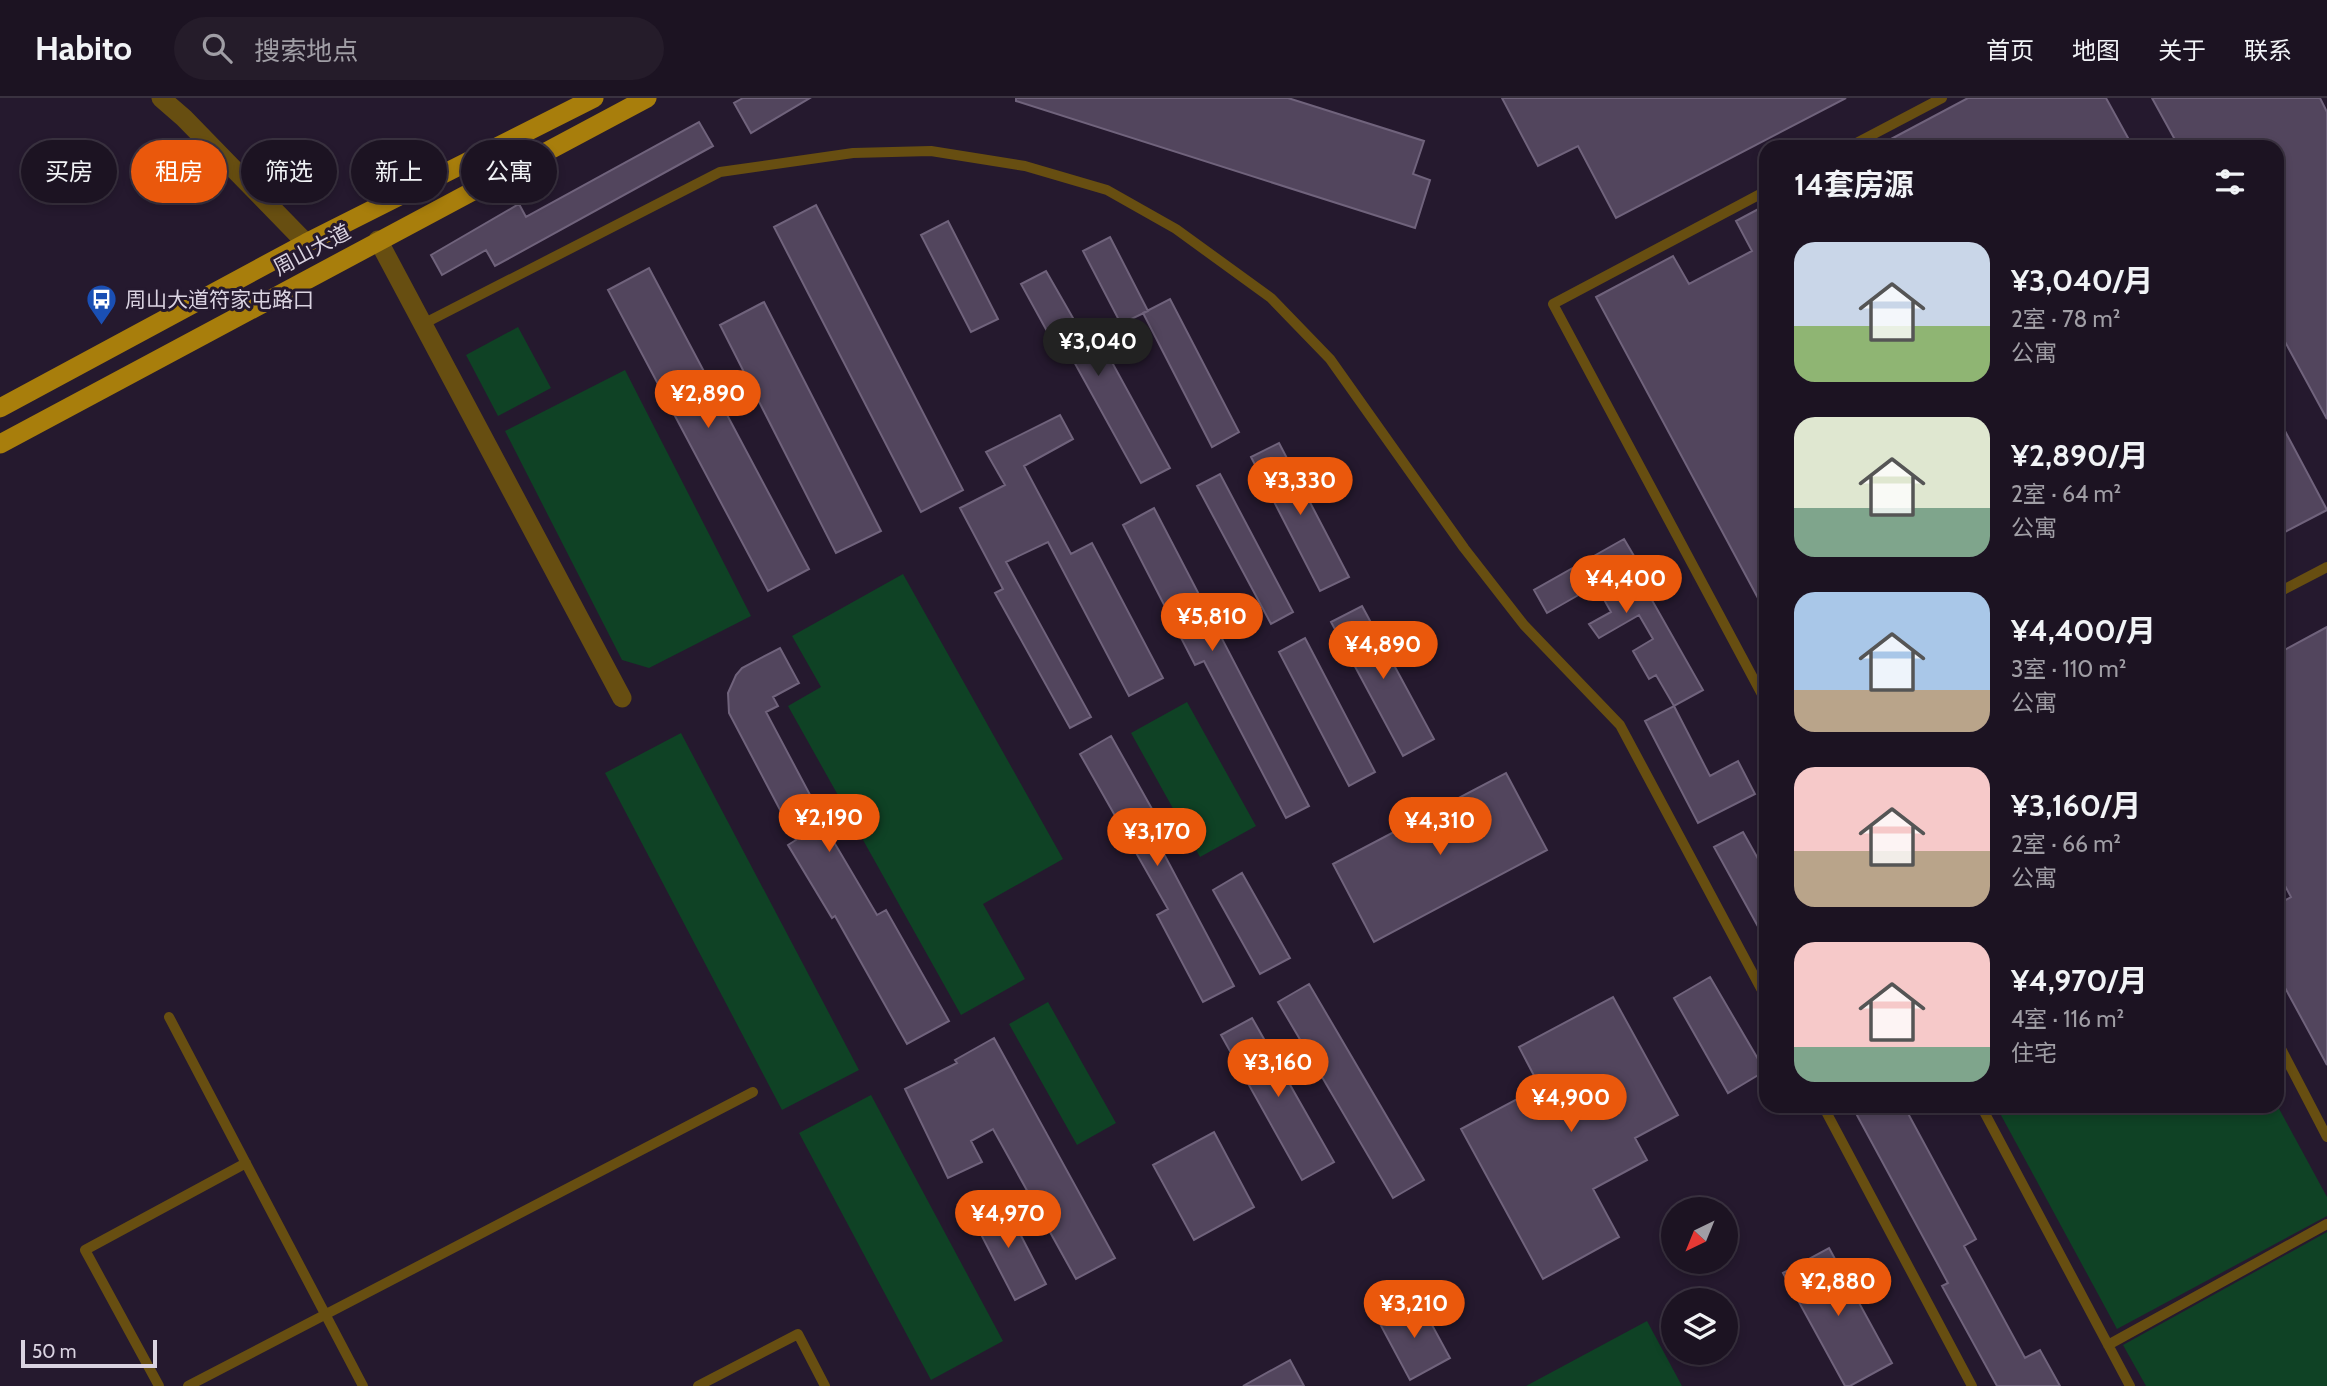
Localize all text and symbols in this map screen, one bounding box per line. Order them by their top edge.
search box [174,17,664,80]
text: Habito [35,28,132,68]
icon: search [198,29,236,67]
text: 搜索地点 [254,35,358,67]
text: 首页 [1986,36,2034,65]
text: 地图 [2072,36,2120,65]
text: 关于 [2158,36,2206,65]
text: 联系 [2244,36,2292,65]
chip: 买房 [21,140,117,203]
chip: 租房 [131,140,227,203]
chip: 筛选 [241,140,337,203]
chip: 新上 [351,140,447,203]
chip: 公寓 [461,140,557,203]
icon: filters [2211,163,2249,201]
text: 14套房源 [1794,166,1914,203]
street label: 周山大道 [269,219,355,280]
text: ¥3,040/月 [2011,262,2153,299]
icon: home [1850,270,1934,354]
bus stop icon: 周山大道符家屯路口 [85,283,119,327]
place label: 周山大道符家屯路口 [125,287,314,312]
text: 2室 · 78 m² [2011,305,2120,333]
pin: ¥3,040 [1041,318,1155,378]
text: ¥3,040 [1059,327,1137,355]
text: 公寓 [2011,339,2057,367]
pin: ¥2,890 [651,370,765,430]
text: ¥2,890 [671,379,745,407]
text: ¥2,890/月 [2011,437,2149,474]
icon: home [1850,445,1934,529]
pin: ¥3,330 [1243,458,1357,517]
text: ¥3,330 [1264,466,1336,494]
text: 2室 · 64 m² [2011,480,2121,508]
text: 公寓 [2011,514,2057,542]
pin: ¥4,400 [1569,556,1683,615]
text: ¥4,400 [1586,564,1666,592]
pin: ¥5,810 [1155,594,1269,653]
text: ¥5,810 [1177,602,1247,630]
text: ¥4,400/月 [2011,612,2156,649]
icon: home [1850,620,1934,704]
pin: ¥4,890 [1326,622,1440,681]
text: ¥4,890 [1345,630,1421,658]
text: 3室 · 110 m² [2011,655,2126,683]
text: 公寓 [2011,689,2057,717]
text: ¥3,160/月 [2011,787,2141,824]
pin: ¥2,190 [772,794,886,854]
icon: home [1850,795,1934,879]
pin: ¥4,310 [1383,798,1497,857]
text: ¥2,190 [795,803,863,831]
text: ¥4,310 [1405,806,1475,834]
pin: ¥3,170 [1100,808,1214,868]
text: ¥3,170 [1123,817,1191,845]
text: 2室 · 66 m² [2011,830,2121,858]
text: 公寓 [2011,864,2057,892]
text: ¥4,970/月 [2011,962,2148,999]
icon: home [1850,970,1934,1054]
text: 4室 · 116 m² [2011,1005,2124,1033]
text: 住宅 [2011,1039,2057,1067]
pin: ¥3,160 [1221,1040,1335,1099]
text: ¥3,160 [1244,1048,1312,1076]
pin: ¥4,900 [1514,1074,1628,1134]
text: ¥4,900 [1532,1083,1610,1111]
pin: ¥4,970 [951,1190,1065,1250]
north arrow [1661,1197,1738,1274]
map controls [1661,1197,1738,1365]
text: ¥4,970 [971,1199,1045,1227]
pin: ¥2,880 [1781,1258,1895,1318]
text: ¥2,880 [1800,1267,1876,1295]
pin: ¥3,210 [1357,1280,1471,1340]
button: layers [1661,1288,1738,1365]
text: ¥3,210 [1380,1289,1448,1317]
scale bar [21,1337,158,1369]
text: 50 m [32,1340,76,1363]

